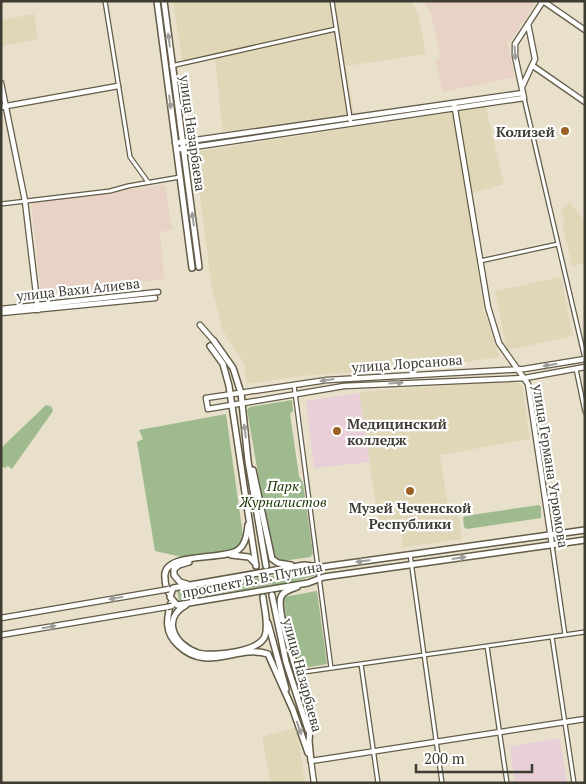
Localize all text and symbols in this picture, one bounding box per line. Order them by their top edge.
one-way arrow [165,32,173,48]
one-way arrow [512,46,520,62]
street label: улица Назарбаева [175,73,211,192]
one-way arrow [166,94,174,110]
place label: Колизей [496,122,555,141]
marker: Колизей [559,125,571,137]
one-way arrow [189,210,197,226]
street label: улица Вахи Алиева [14,273,141,305]
street label: улица Лорсанова [350,350,463,376]
one-way arrow [542,361,558,369]
one-way arrow [318,377,334,385]
one-way arrow [388,379,404,387]
street label: улица Германа Угрюмова [529,382,573,549]
place label: Медицинский колледж [347,414,447,449]
one-way arrow [240,423,248,439]
marker: Медицинский колледж [331,425,343,437]
park label: Парк Журналистов [238,476,327,511]
marker: Музей Чеченской Республики [404,485,416,497]
place label: Музей Чеченской Республики [349,498,471,533]
one-way arrow [452,553,468,561]
street label: проспект В. В. Путина [180,556,324,602]
one-way arrow [355,557,371,565]
one-way arrow [108,594,124,602]
street label: улица Назарбаева [278,615,327,734]
one-way arrow [42,622,58,630]
one-way arrow [295,721,303,736]
scale bar [416,742,532,774]
text: 200 m [424,748,465,768]

